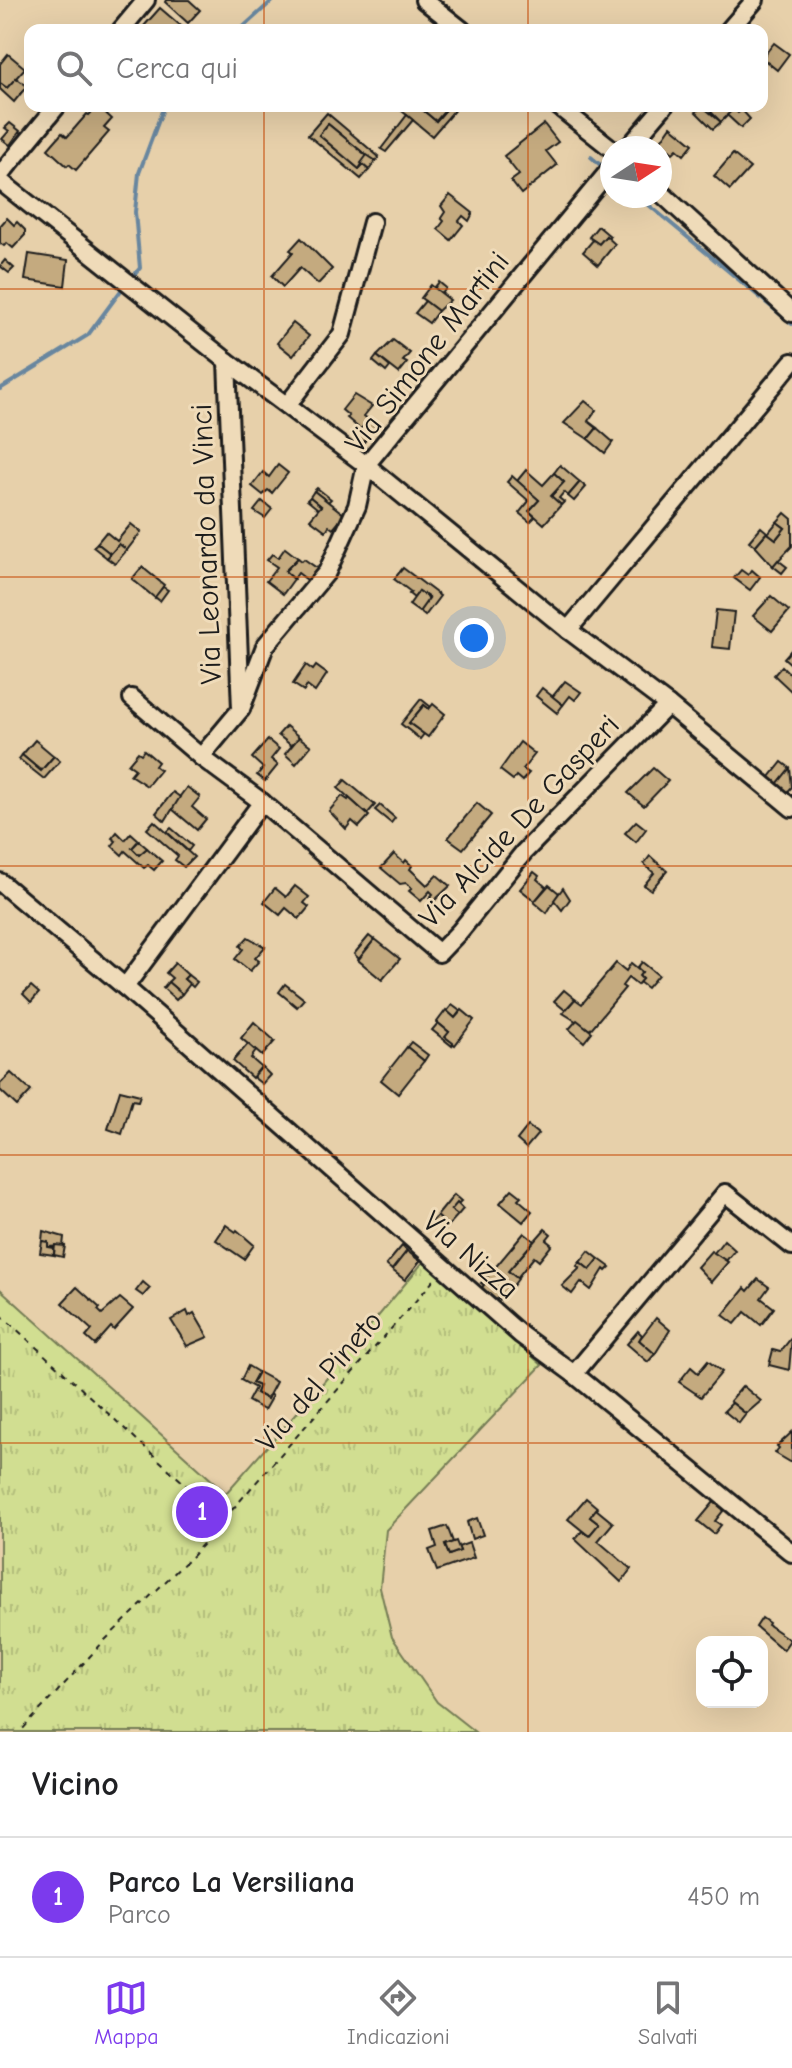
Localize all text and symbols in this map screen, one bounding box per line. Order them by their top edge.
search box [24,24,768,112]
icon: search [52,46,96,90]
text: Cerca qui [116,51,238,86]
north arrow [600,136,672,208]
street label: Via Simone Martini [338,245,517,460]
street label: Via Leonardo da Vinci [184,403,229,685]
your location [454,618,494,658]
street label: Via Alcide De Gasperi [412,708,627,935]
street label: Via Nizza [416,1204,526,1307]
street label: Via del Pineto [249,1304,390,1459]
pin: 1 [176,1482,228,1542]
map controls [696,1636,768,1708]
button: locate [696,1636,768,1708]
text: Vicino [32,1764,119,1804]
text: Parco La Versiliana [108,1865,355,1900]
text: 1 [53,1882,63,1912]
text: 450 m [687,1882,760,1912]
text: Parco [108,1900,171,1930]
tab: Mappa [94,1976,159,2050]
tab: Indicazioni [347,1976,450,2050]
tab: Salvati [638,1976,698,2050]

